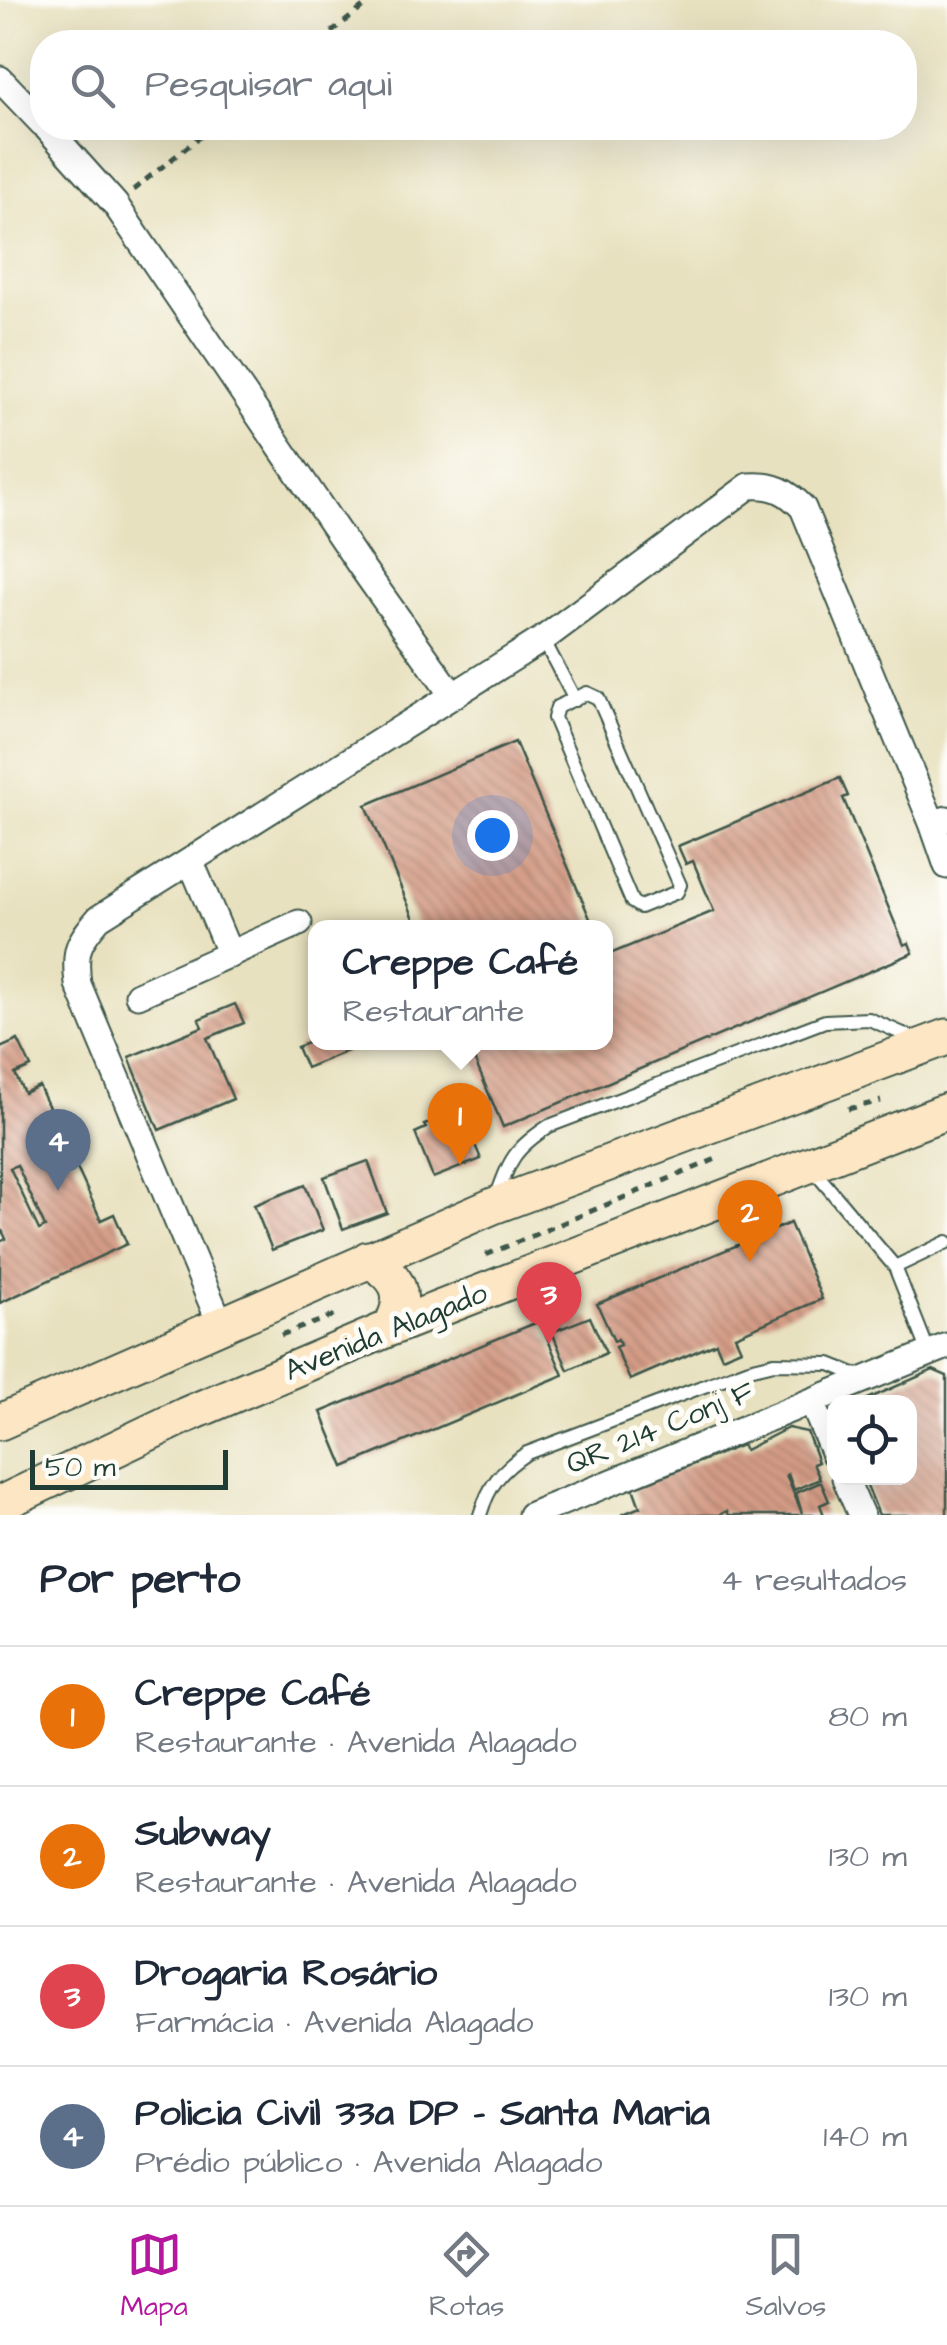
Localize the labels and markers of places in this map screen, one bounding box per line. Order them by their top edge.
pin: 1 [428,1082,492,1165]
pin: 4 [26,1108,90,1191]
pin: 2 [718,1180,782,1262]
pin: 3 [516,1262,582,1344]

